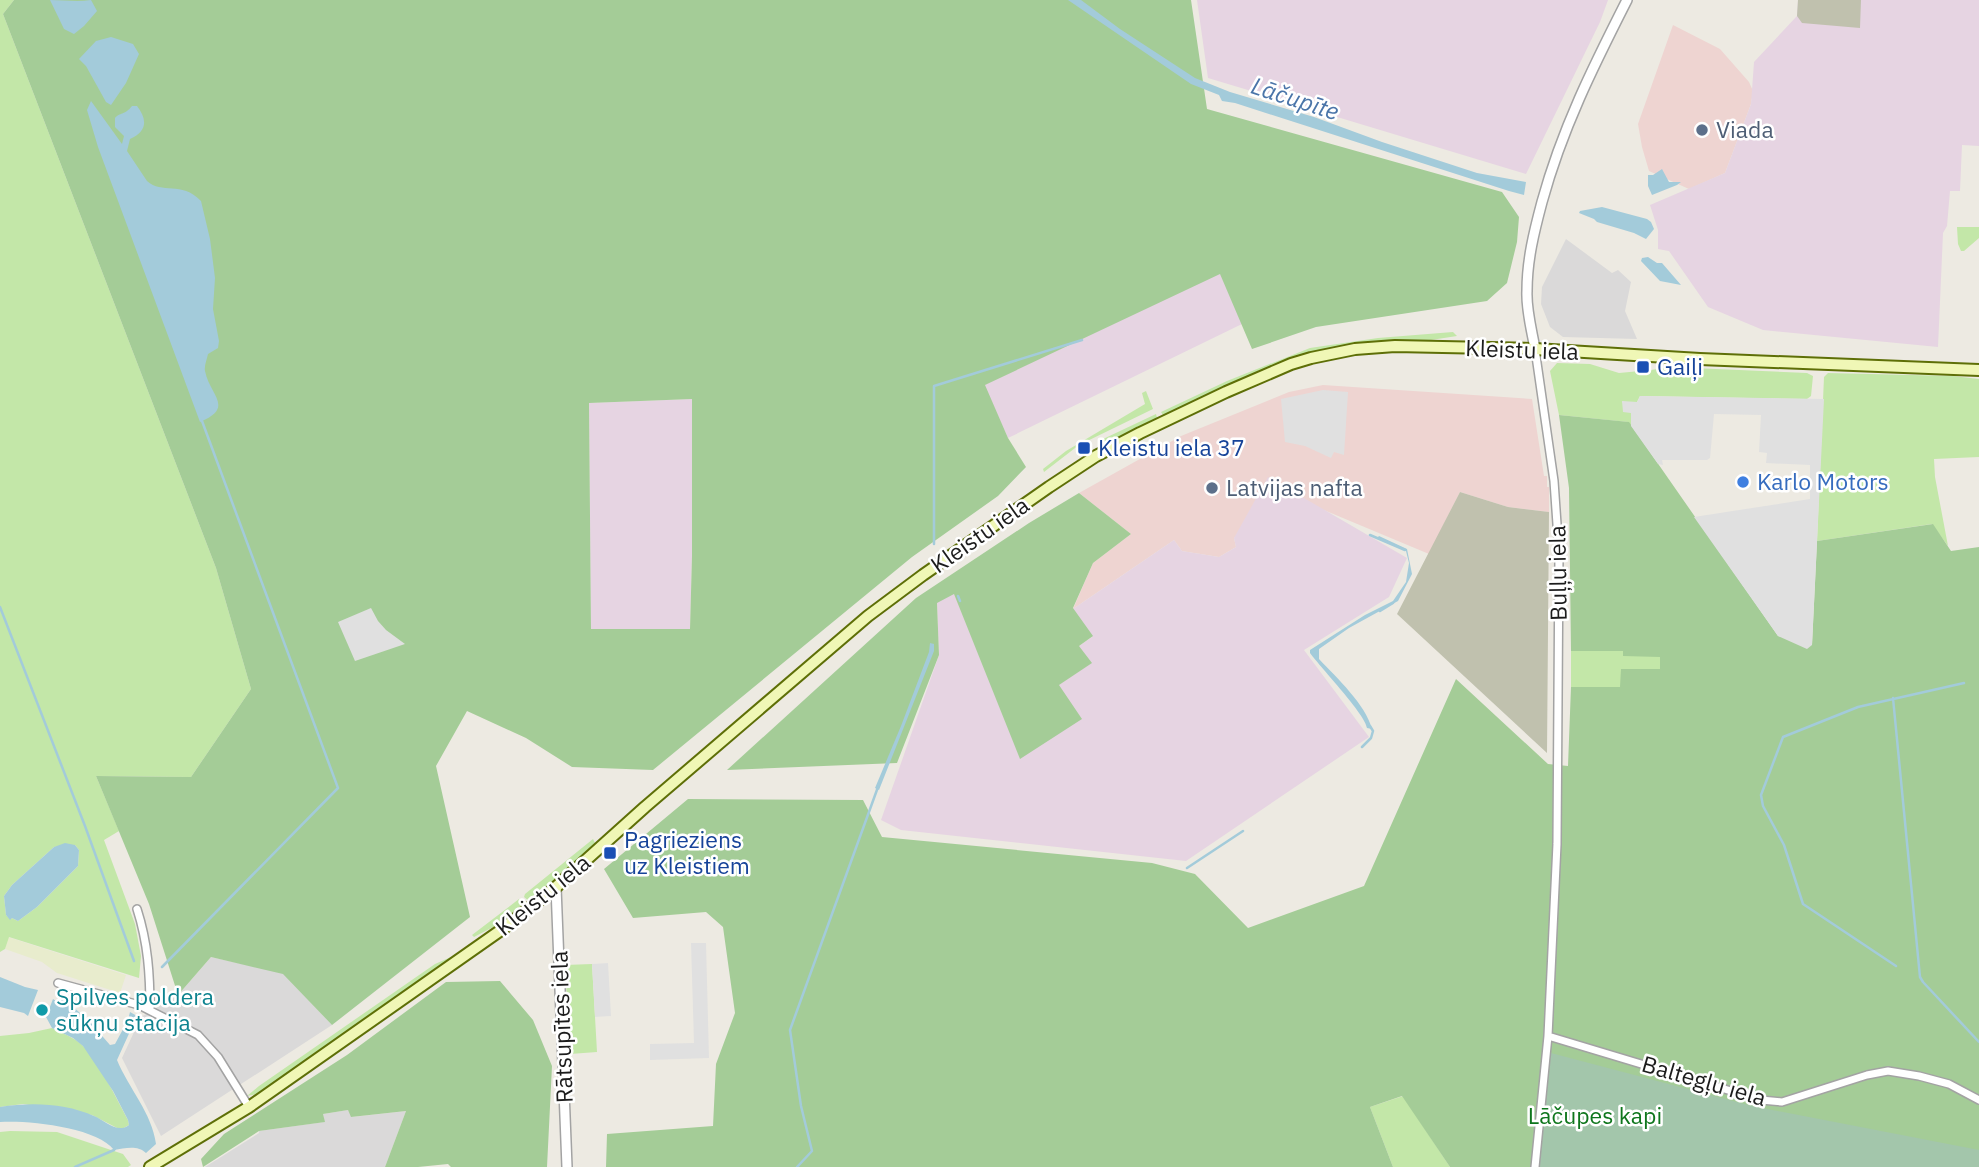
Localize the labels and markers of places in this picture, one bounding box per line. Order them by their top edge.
place label: Viada [1716,114,1774,144]
marker: Viada [1694,122,1710,138]
place label: Gaiļi [1657,351,1703,381]
marker: Gaiļi [1635,359,1651,375]
place label: Kleistu iela 37 [1098,432,1245,462]
marker: Kleistu iela 37 [1076,440,1092,456]
place label: Karlo Motors [1757,466,1889,496]
place label: Latvijas nafta [1226,472,1363,502]
marker: Karlo Motors [1735,474,1751,490]
marker: Latvijas nafta [1204,480,1220,496]
place label: Pagrieziens uz Kleistiem [624,824,750,880]
marker: Pagrieziens uz Kleistiem [602,845,618,861]
place label: Spilves poldera sūkņu stacija [56,981,214,1037]
marker: Spilves poldera sūkņu stacija [34,1002,50,1018]

